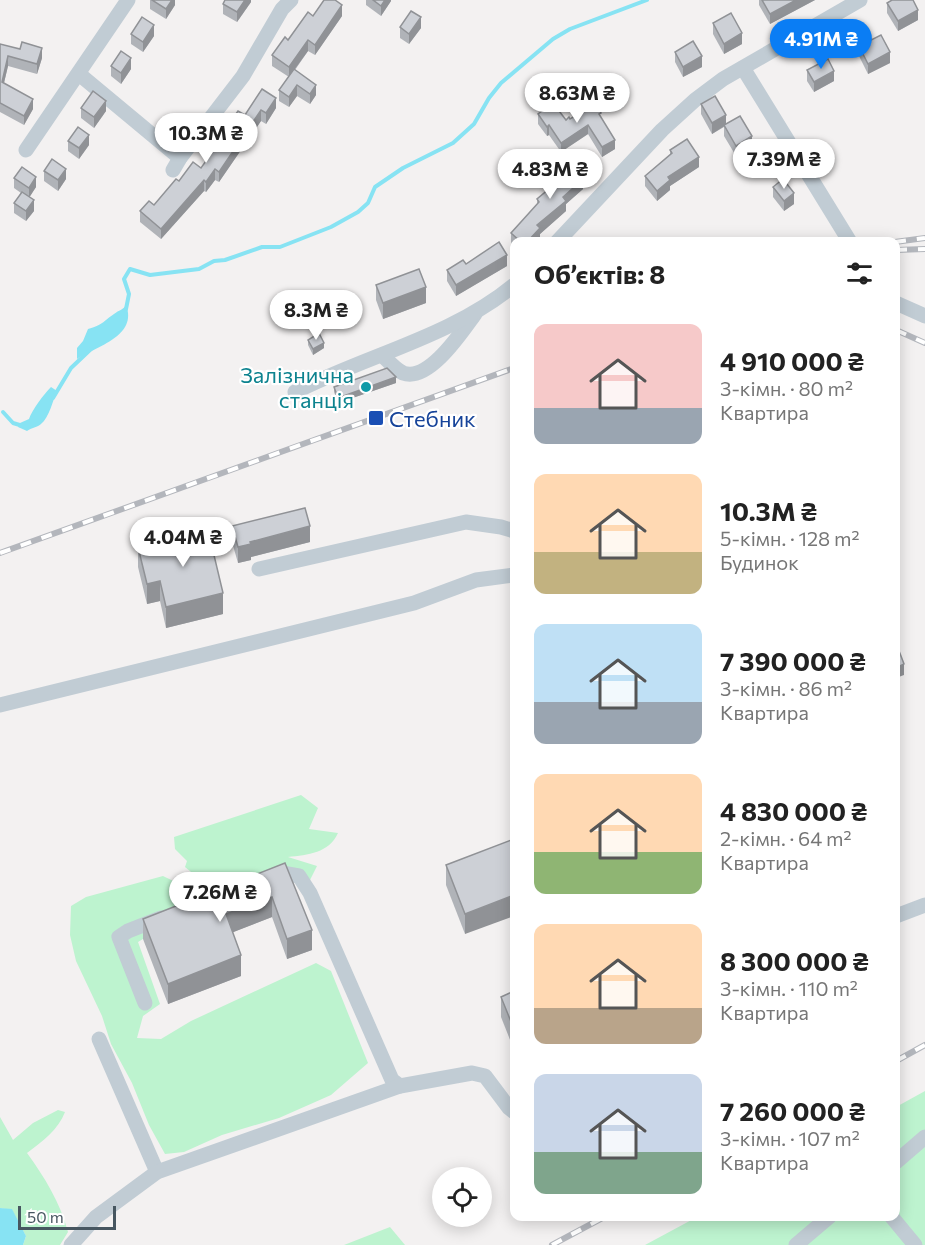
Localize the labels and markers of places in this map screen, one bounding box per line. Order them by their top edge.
pin: 4.91M ₴ [766,19,876,70]
pin: 8.63M ₴ [522,73,632,124]
pin: 10.3M ₴ [151,113,261,164]
pin: 7.39M ₴ [729,139,839,190]
pin: 4.83M ₴ [495,149,605,200]
pin: 8.3M ₴ [267,290,365,341]
place label: Залізнична станція [240,361,354,413]
marker: Залізнична станція [359,380,373,394]
place label: Стебник [389,405,476,432]
marker: Стебник [367,409,385,427]
pin: 4.04M ₴ [128,517,238,568]
pin: 7.26M ₴ [165,872,275,923]

